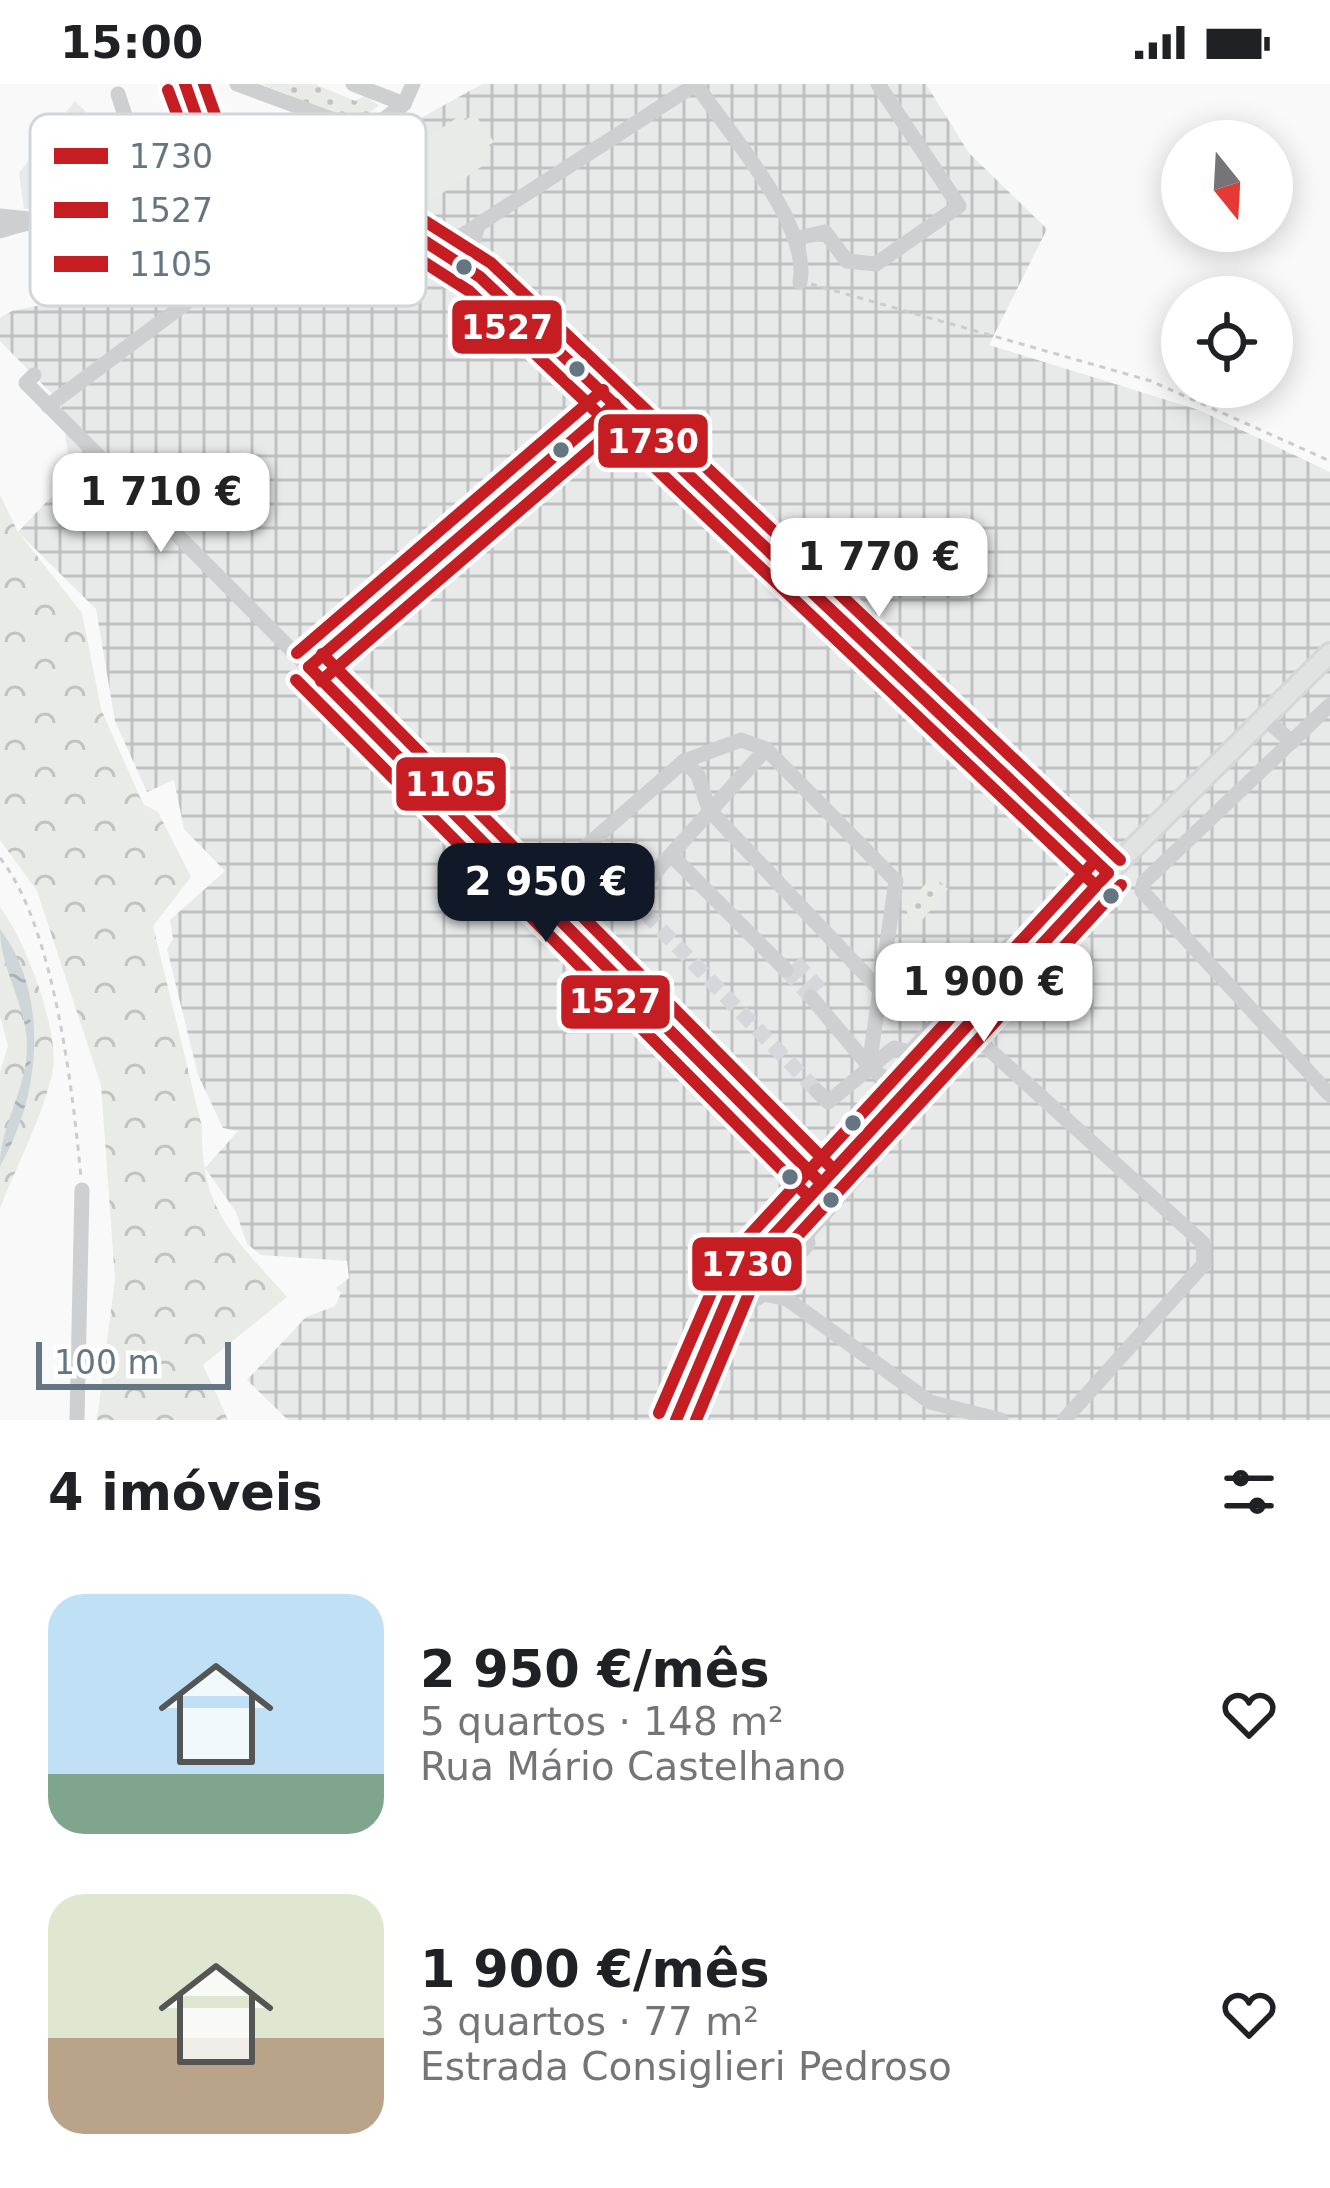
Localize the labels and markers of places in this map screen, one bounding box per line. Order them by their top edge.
unlabelled marker [453,256,475,278]
unlabelled marker [566,358,588,380]
unlabelled marker [550,439,572,461]
pin: 1 710 € [50,453,272,555]
pin: 1 770 € [768,518,990,620]
pin: 2 950 € [435,843,657,945]
unlabelled marker [1100,885,1122,907]
pin: 1 900 € [873,943,1095,1045]
unlabelled marker [842,1112,864,1134]
unlabelled marker [779,1166,801,1188]
unlabelled marker [820,1189,842,1211]

